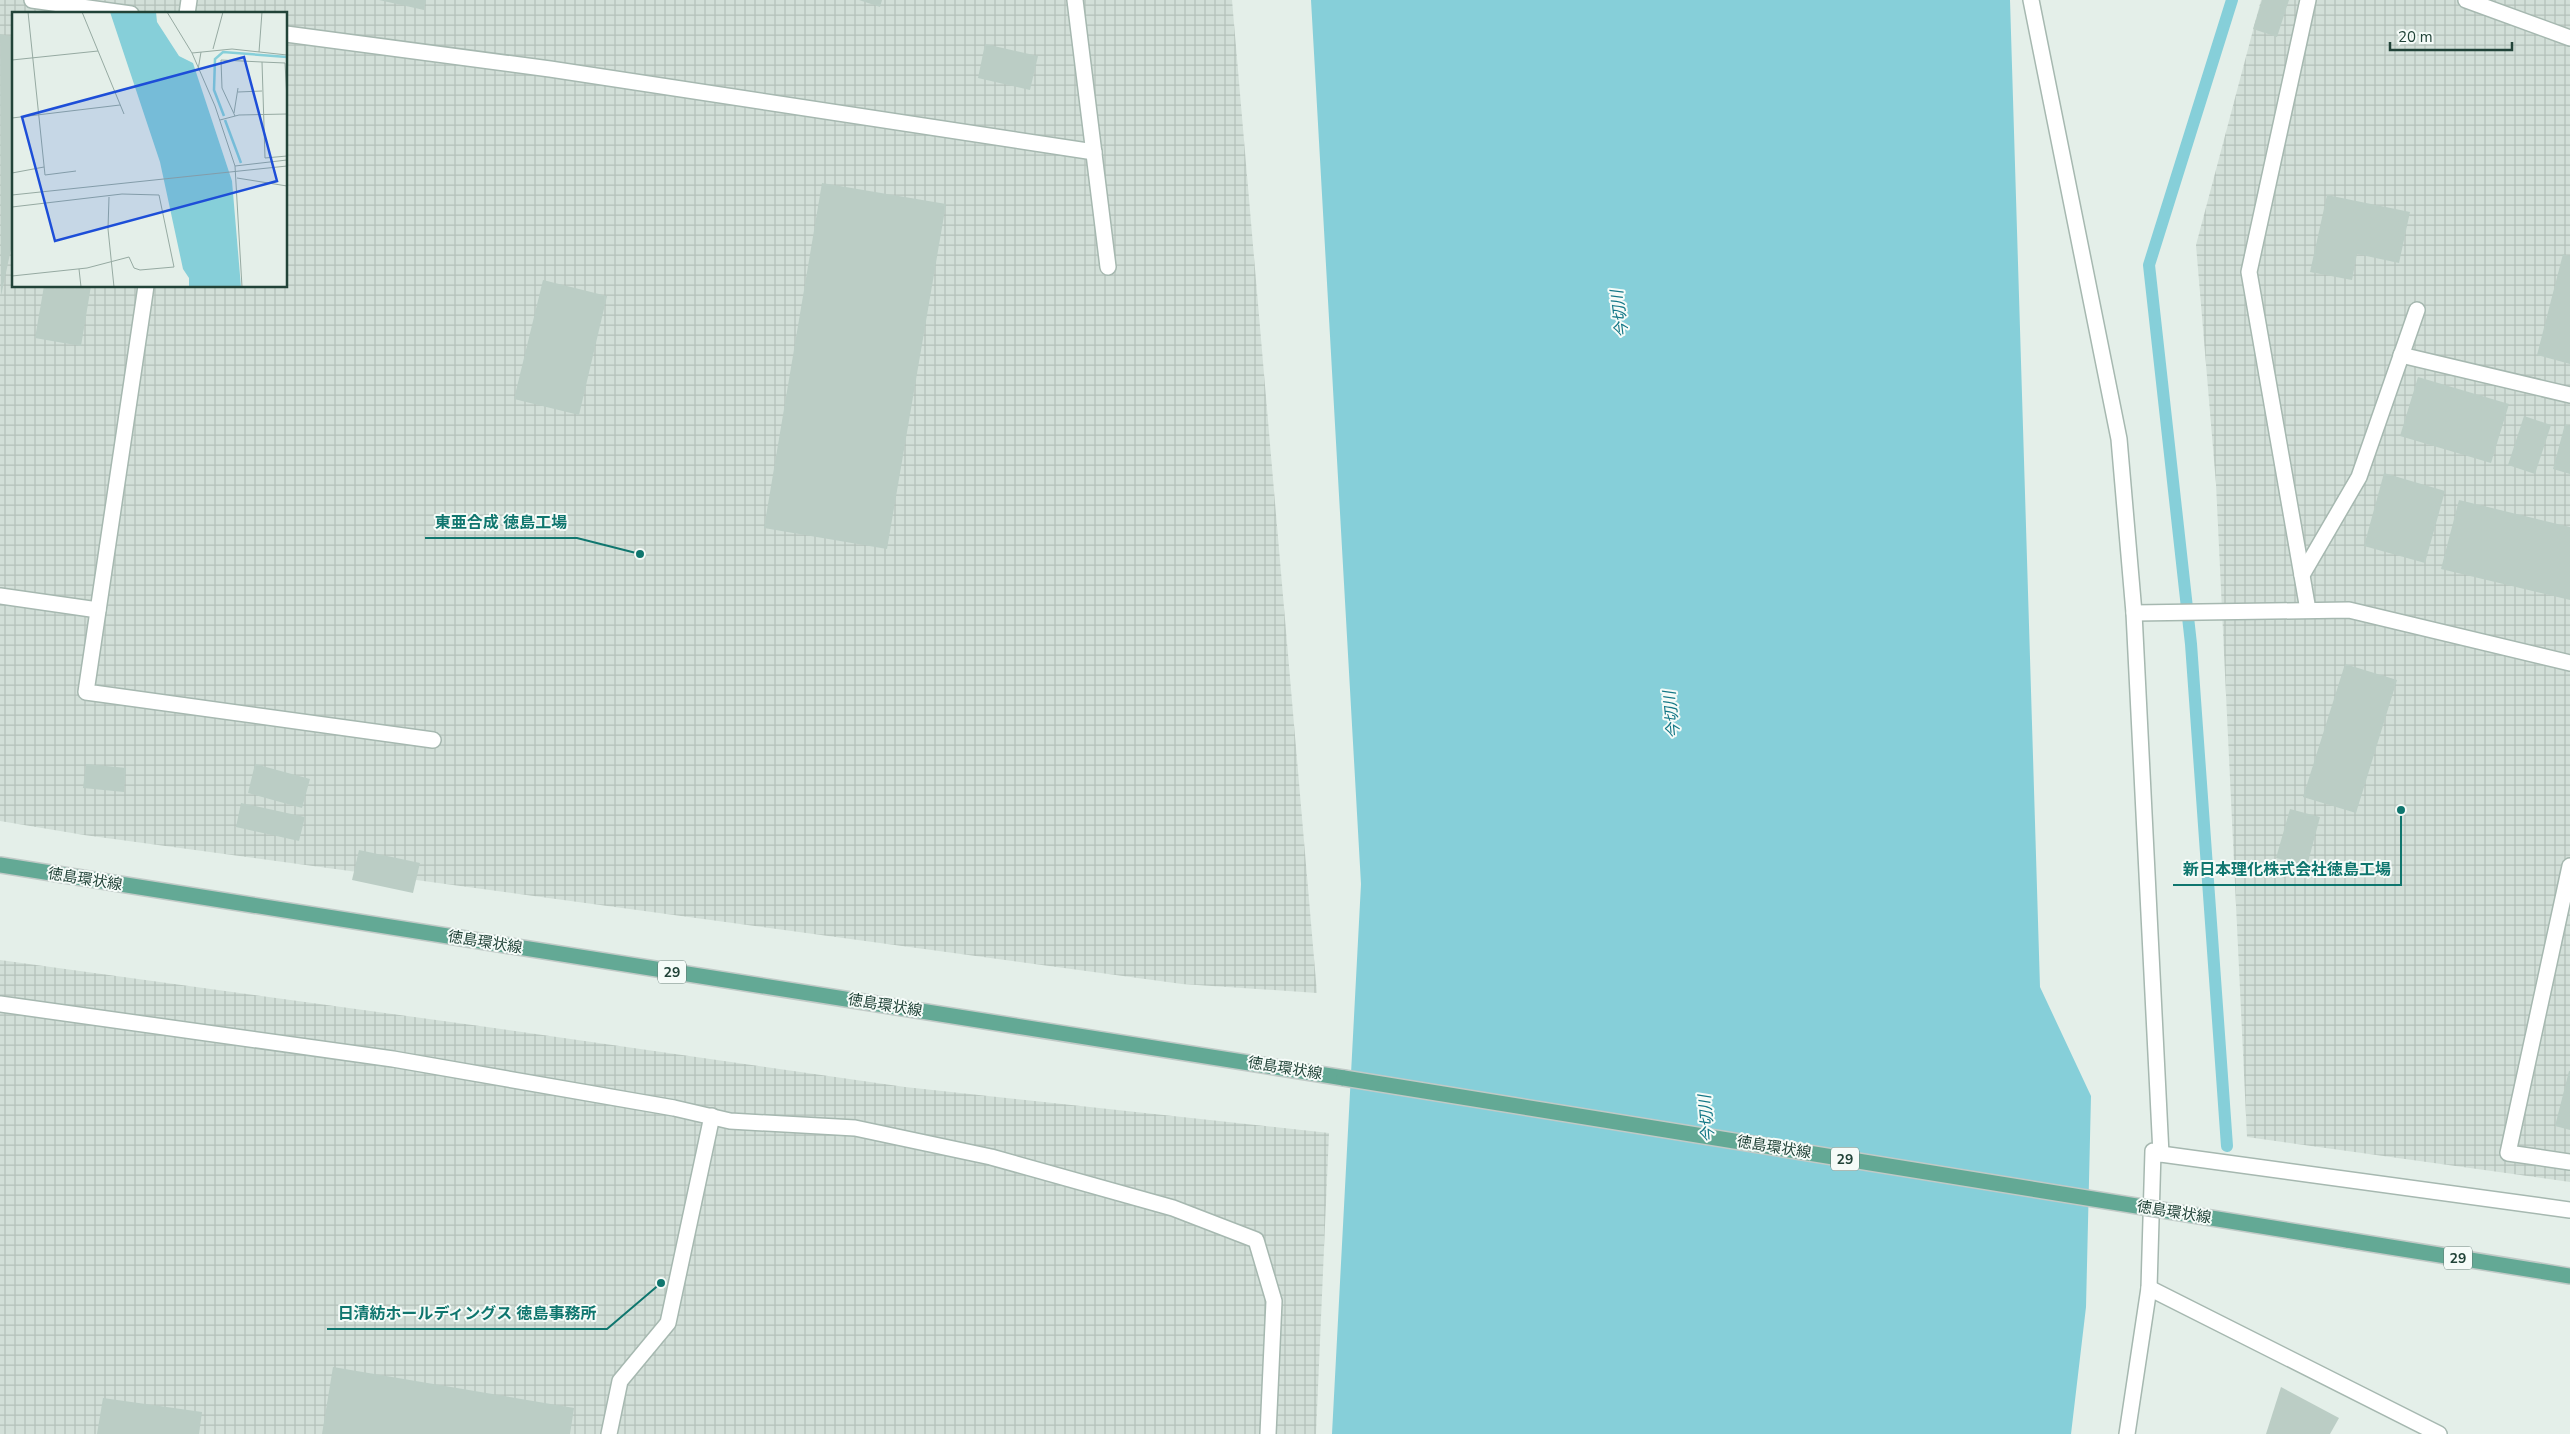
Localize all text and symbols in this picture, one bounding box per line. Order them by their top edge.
inset map [12,12,288,288]
scale bar [2390,20,2512,52]
text: 20 m [2398,27,2433,47]
water label: 今切川 [1606,287,1634,339]
callout: 東亜合成 徳島工場 [425,507,577,538]
text: 東亜合成 徳島工場 [435,512,567,534]
water label: 今切川 [1658,688,1685,740]
callout: 新日本理化株式会社徳島工場 [2173,854,2401,885]
text: 新日本理化株式会社徳島工場 [2183,859,2391,881]
street label: 徳島環状線 [46,863,124,895]
street label: 徳島環状線 [446,926,524,958]
road number: 29 [658,960,686,984]
street label: 徳島環状線 [846,989,924,1021]
street label: 徳島環状線 [1246,1052,1324,1084]
water label: 今切川 [1694,1092,1720,1144]
street label: 徳島環状線 [1735,1131,1813,1163]
road number: 29 [1831,1148,1859,1170]
street label: 徳島環状線 [2135,1196,2213,1228]
road number: 29 [2444,1246,2472,1270]
callout: 日清紡ホールディングス 徳島事務所 [327,1298,607,1329]
text: 日清紡ホールディングス 徳島事務所 [337,1303,597,1325]

